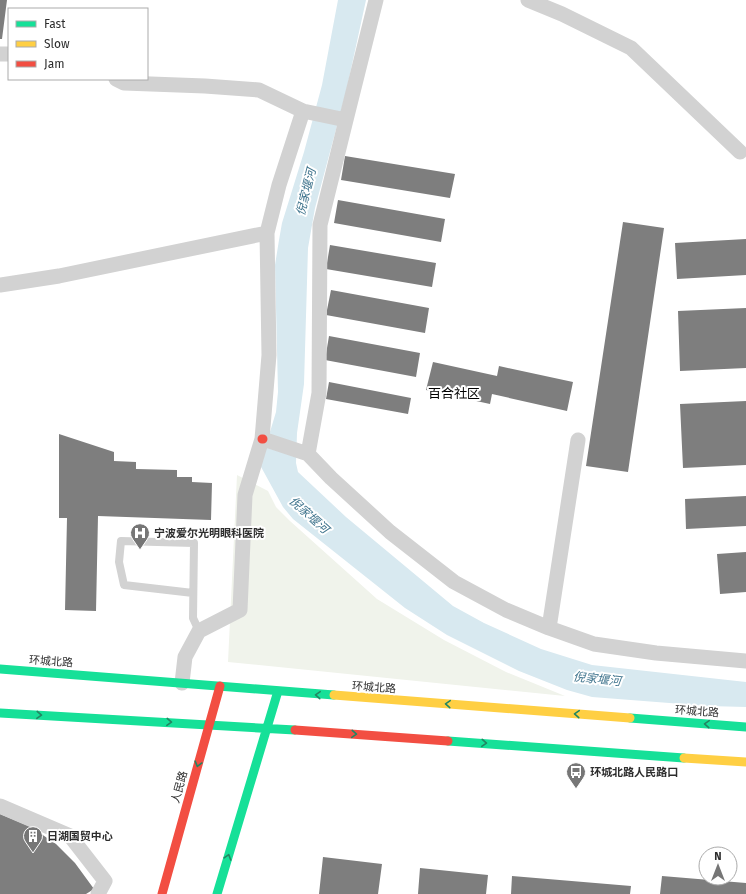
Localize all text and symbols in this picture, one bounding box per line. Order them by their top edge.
legend [8,8,148,80]
text: Fast [44,17,66,31]
text: Slow [44,37,70,51]
text: Jam [44,57,64,71]
water label: 倪家堰河 [293,165,319,217]
district label: 百合社区 [428,386,480,401]
water label: 倪家堰河 [286,494,333,538]
hospital icon: 宁波爱尔光明眼科医院 [129,522,151,550]
place label: 宁波爱尔光明眼科医院 [154,527,264,540]
street label: 环城北路 [29,653,73,670]
water label: 倪家堰河 [572,670,624,689]
street label: 环城北路 [352,679,396,696]
one-way arrow [315,690,321,699]
one-way arrow [445,700,451,709]
street label: 环城北路 [675,703,719,720]
one-way arrow [574,710,580,719]
one-way arrow [36,711,42,720]
one-way arrow [166,718,172,726]
one-way arrow [704,719,710,728]
one-way arrow [351,729,357,738]
one-way arrow [481,739,487,748]
one-way arrow [194,761,203,768]
bus stop icon: 环城北路人民路口 [565,761,587,789]
place label: 环城北路人民路口 [590,766,678,779]
street label: 人民路 [169,770,190,805]
building icon: 日湖国贸中心 [22,825,44,853]
place label: 日湖国贸中心 [47,830,113,843]
north arrow [698,846,738,886]
text: N [714,850,722,863]
one-way arrow [223,853,232,860]

